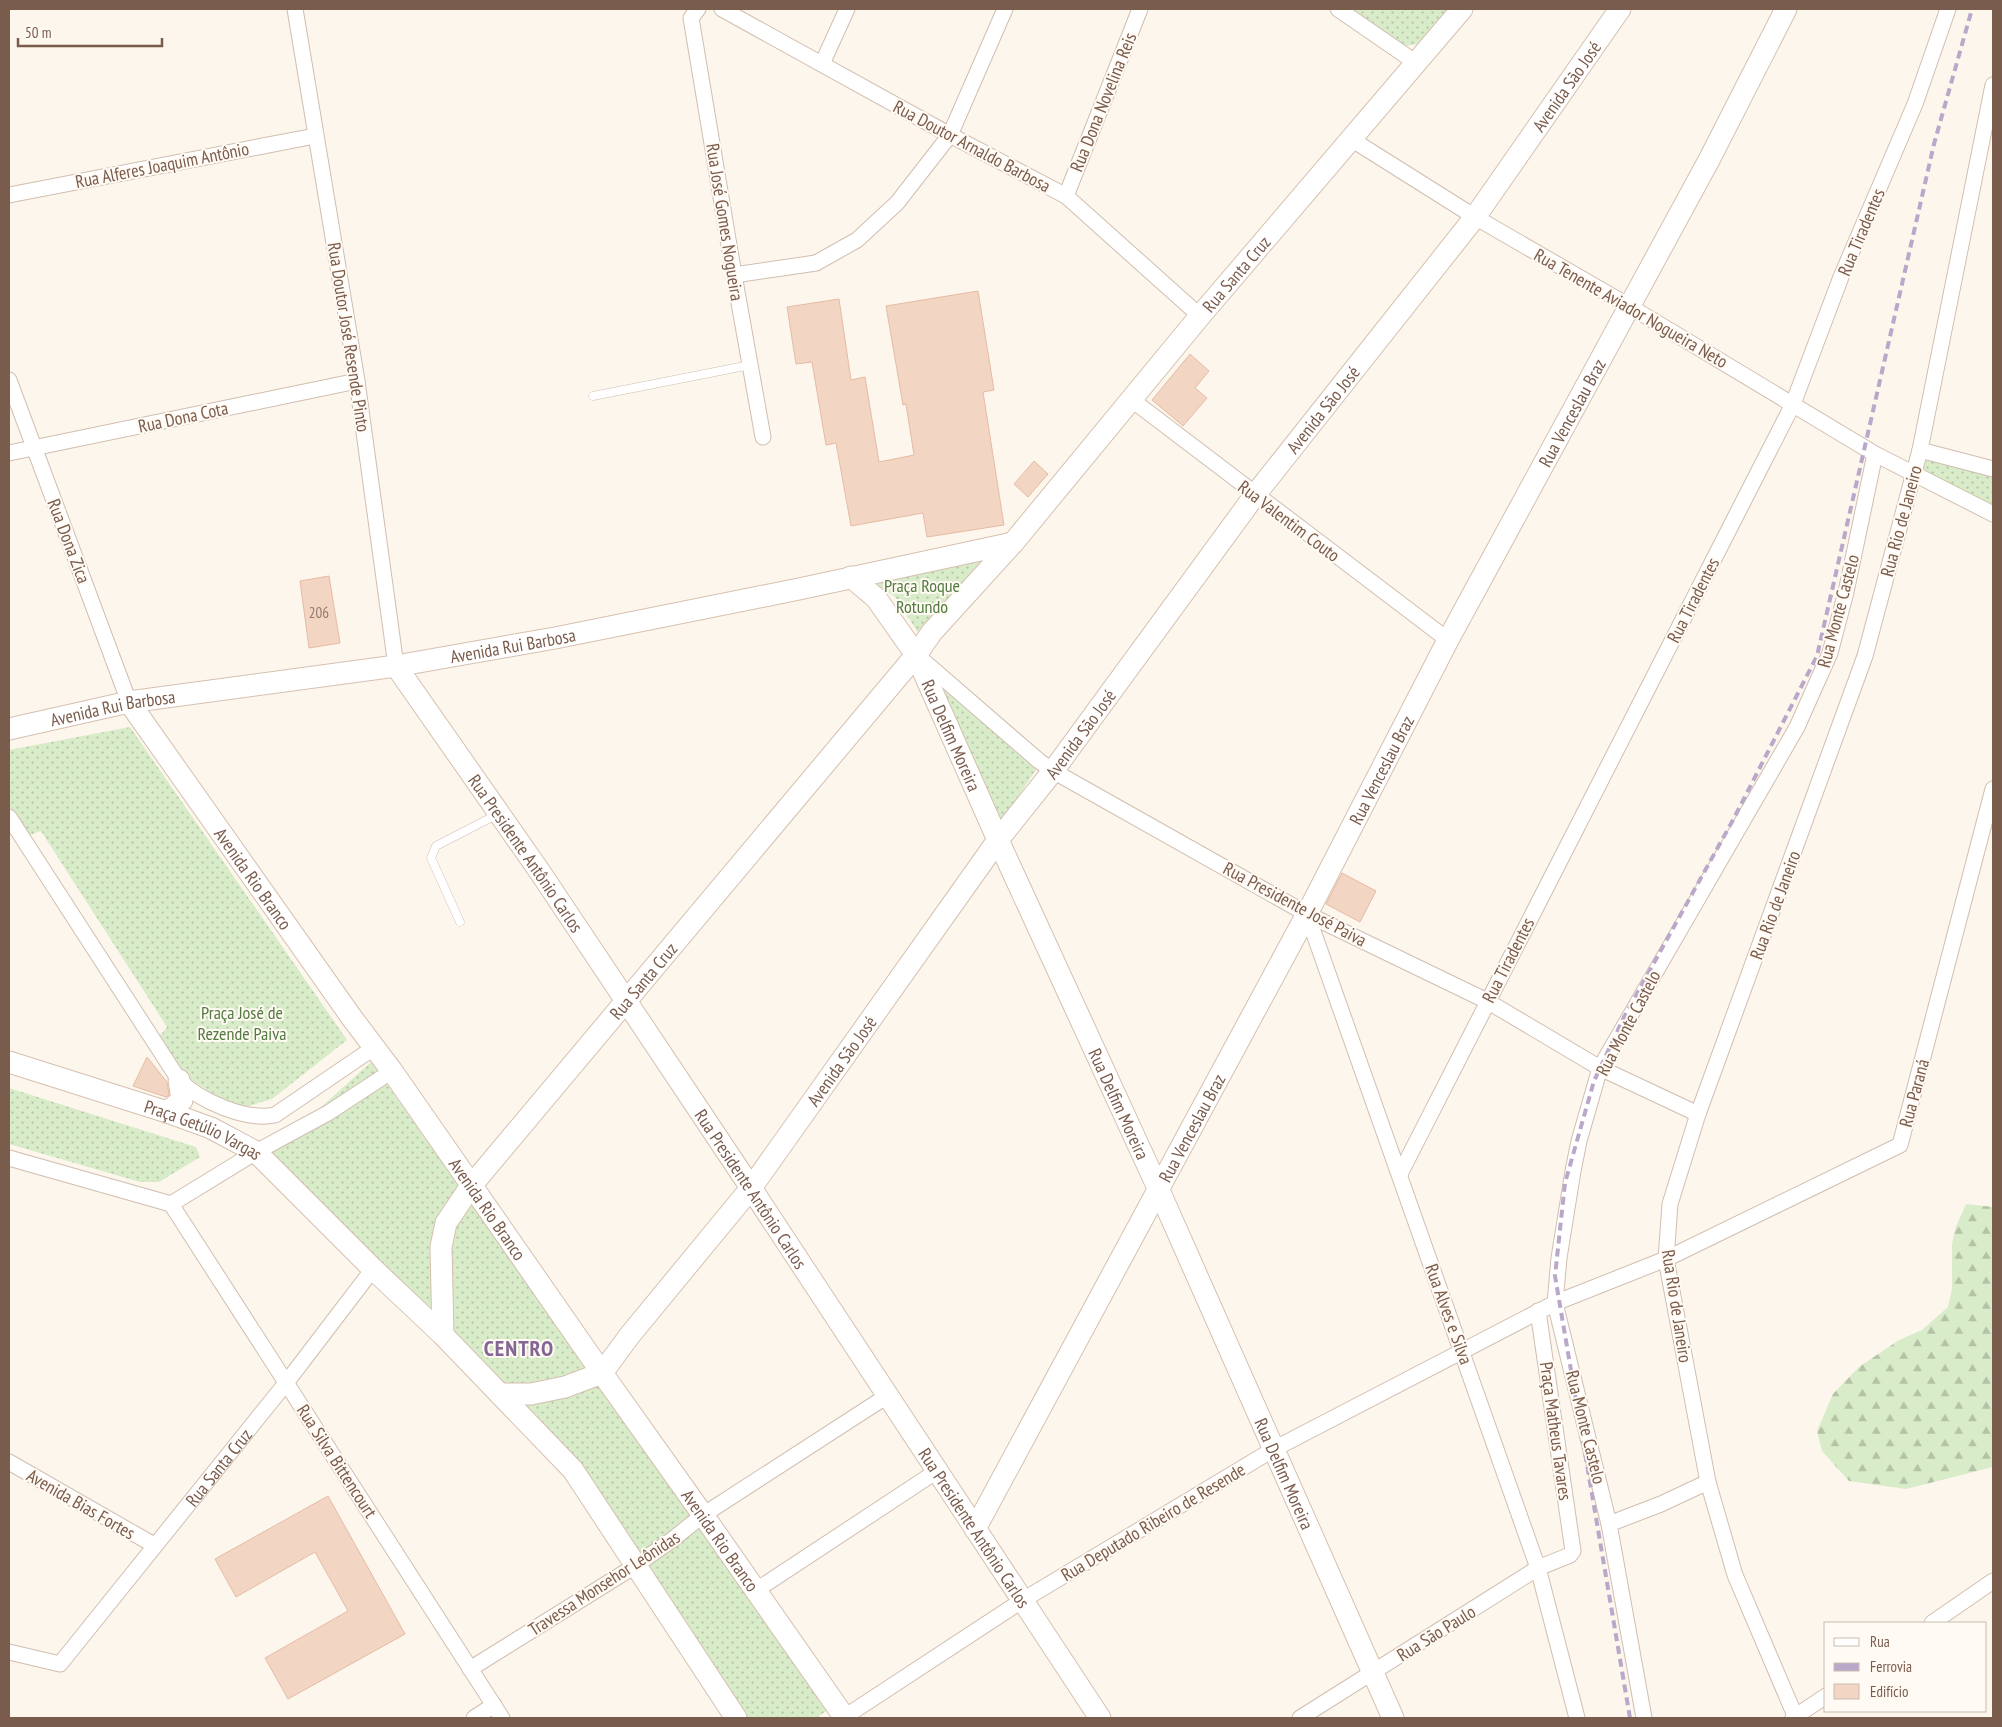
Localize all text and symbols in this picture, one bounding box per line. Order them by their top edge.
scale bar [18,15,161,47]
text: 50 m [25,23,51,42]
street label: Rua Dona Novelina Reis [1065,29,1141,175]
street label: Avenida São José [1527,36,1606,136]
street label: Rua Doutor Arnaldo Barbosa [889,95,1055,197]
street label: Rua Alferes Joaquim Antônio [73,137,251,193]
street label: Rua José Gomes Nogueira [701,142,749,302]
street label: Rua Tiradentes [1832,185,1890,279]
street label: Rua Santa Cruz [1197,231,1275,317]
street label: Rua Doutor José Resende Pinto [323,241,375,434]
street label: Rua Tenente Aviador Nogueira Neto [1530,243,1732,373]
street label: Rua Venceslau Braz [1533,354,1610,471]
street label: Avenida São José [1281,361,1364,458]
street label: Rua Dona Cota [136,396,230,438]
street label: Rua Rio de Janeiro [1875,463,1927,579]
street label: Rua Valentim Couto [1233,475,1345,567]
street label: Rua Dona Zica [42,495,96,587]
street label: Rua Monte Castelo [1812,552,1864,670]
street label: Rua Tiradentes [1662,554,1724,646]
park label: Praça Roque Rotundo [884,574,960,618]
house number: 206 [309,603,329,622]
street label: Avenida Rui Barbosa [448,623,577,668]
street label: Rua Delfim Moreira [917,676,986,795]
street label: Avenida Rui Barbosa [48,684,176,731]
street label: Avenida São José [1040,685,1121,783]
street label: Rua Venceslau Braz [1344,711,1419,828]
street label: Rua Presidente Antônio Carlos [464,770,588,937]
street label: Avenida Rio Branco [210,823,298,934]
street label: Rua Rio de Janeiro [1745,847,1805,963]
street label: Rua Presidente José Paiva [1219,857,1371,951]
street label: Rua Tiradentes [1477,914,1539,1006]
street label: Rua Santa Cruz [604,938,682,1024]
street label: Rua Monte Castelo [1591,966,1666,1080]
park label: Praça José de Rezende Paiva [198,1001,286,1045]
street label: Avenida São José [802,1011,881,1110]
street label: Rua Delfim Moreira [1084,1045,1155,1163]
street label: Rua Paraná [1894,1056,1934,1130]
street label: Rua Venceslau Braz [1153,1070,1230,1186]
street label: Praça Getúlio Vargas [142,1094,268,1164]
street label: Rua Presidente Antônio Carlos [690,1104,812,1273]
street label: Avenida Rio Branco [444,1153,532,1265]
street label: Rua Rio de Janeiro [1657,1248,1697,1364]
street label: Rua Alves e Silva [1420,1261,1478,1367]
district label: CENTRO [484,1334,554,1362]
street label: Praça Matheus Tavares [1535,1360,1577,1502]
street label: Rua Monte Castelo [1561,1368,1611,1486]
street label: Rua Silva Bittencourt [292,1400,382,1522]
street label: Rua Delfim Moreira [1250,1414,1319,1533]
street label: Rua Santa Cruz [180,1424,257,1511]
street label: Rua Presidente Antônio Carlos [914,1443,1036,1612]
street label: Rua Deputado Ribeiro de Resende [1057,1458,1249,1586]
street label: Avenida Bias Fortes [23,1464,139,1544]
street label: Avenida Rio Branco [677,1485,764,1596]
street label: Travessa Monsehor Leônidas [524,1525,684,1641]
street label: Rua São Paulo [1392,1600,1480,1666]
legend [1824,1622,1987,1712]
text: Rua [1870,1632,1890,1651]
text: Ferrovia [1870,1657,1912,1676]
text: Edifício [1870,1682,1908,1701]

